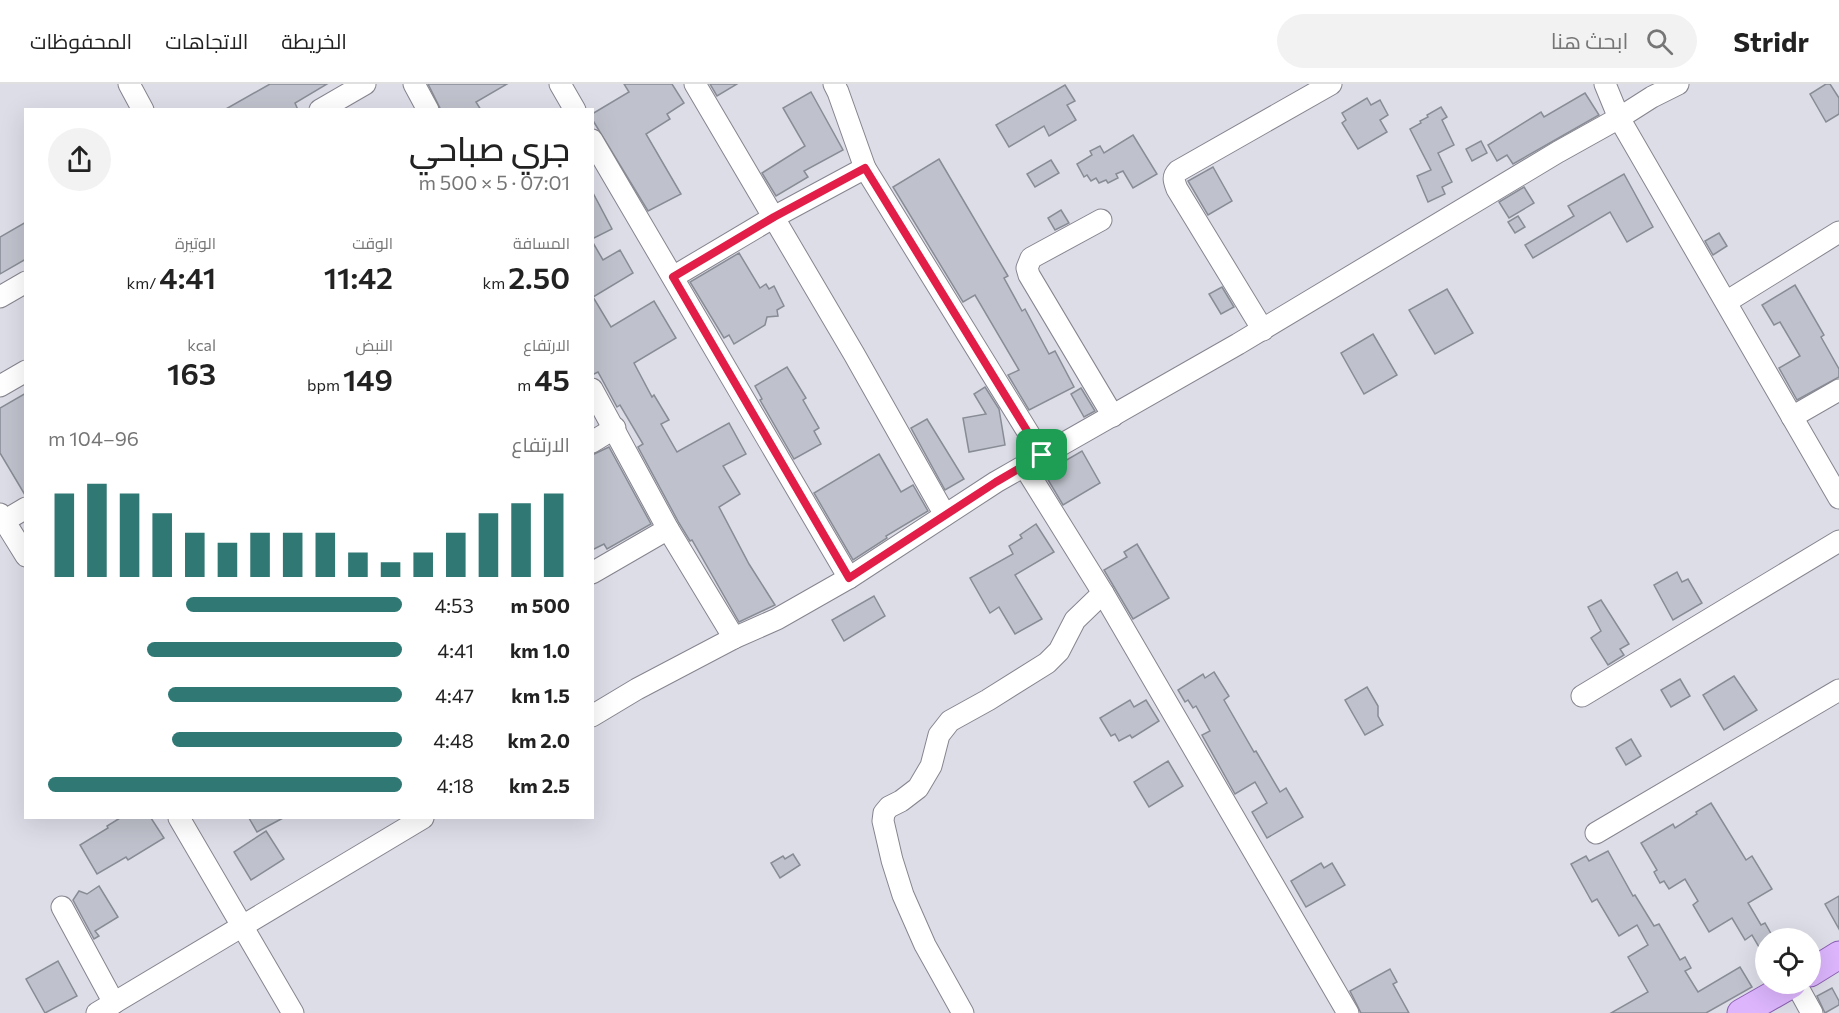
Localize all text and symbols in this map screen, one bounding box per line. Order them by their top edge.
search box [1277,14,1697,68]
text: Stridr [1733,24,1809,58]
icon: search [1643,25,1676,58]
text: ابحث هنا [1551,27,1628,54]
text: المحفوظات [30,28,132,53]
text: الاتجاهات [165,28,248,53]
text: الخريطة [281,28,347,53]
text: جري صباحي [409,127,570,168]
button: share [48,128,111,191]
text: 07:01 · 5 × 500 m [418,170,570,194]
text: الوتيرة [175,233,216,252]
text: الوقت [352,233,393,252]
text: المسافة [513,233,570,252]
text: 4:41 [159,258,216,295]
text: 11:42 [324,258,393,295]
text: 2.50 [508,258,570,295]
text: /km [127,273,159,292]
text: km [482,273,508,292]
text: kcal [187,335,216,354]
text: النبض [355,335,393,354]
text: الارتفاع [523,335,570,354]
text: 163 [167,354,216,391]
text: 149 [343,360,393,397]
text: 45 [534,360,570,397]
text: bpm [307,375,343,394]
text: m [517,375,534,394]
text: 96–104 m [48,426,139,450]
pin [1016,429,1067,480]
text: الارتفاع [511,432,570,456]
icon: arrive [1025,438,1058,471]
text: 4:53 [434,593,474,617]
text: 500 m [510,593,570,617]
text: 4:41 [437,638,474,662]
text: 1.0 km [510,638,570,662]
text: 4:47 [435,683,474,707]
text: 1.5 km [511,683,570,707]
text: 4:48 [433,728,474,752]
text: 2.0 km [508,728,570,752]
text: 4:18 [437,773,474,797]
text: 2.5 km [509,773,570,797]
map controls [1755,928,1821,994]
button: locate [1755,928,1821,994]

